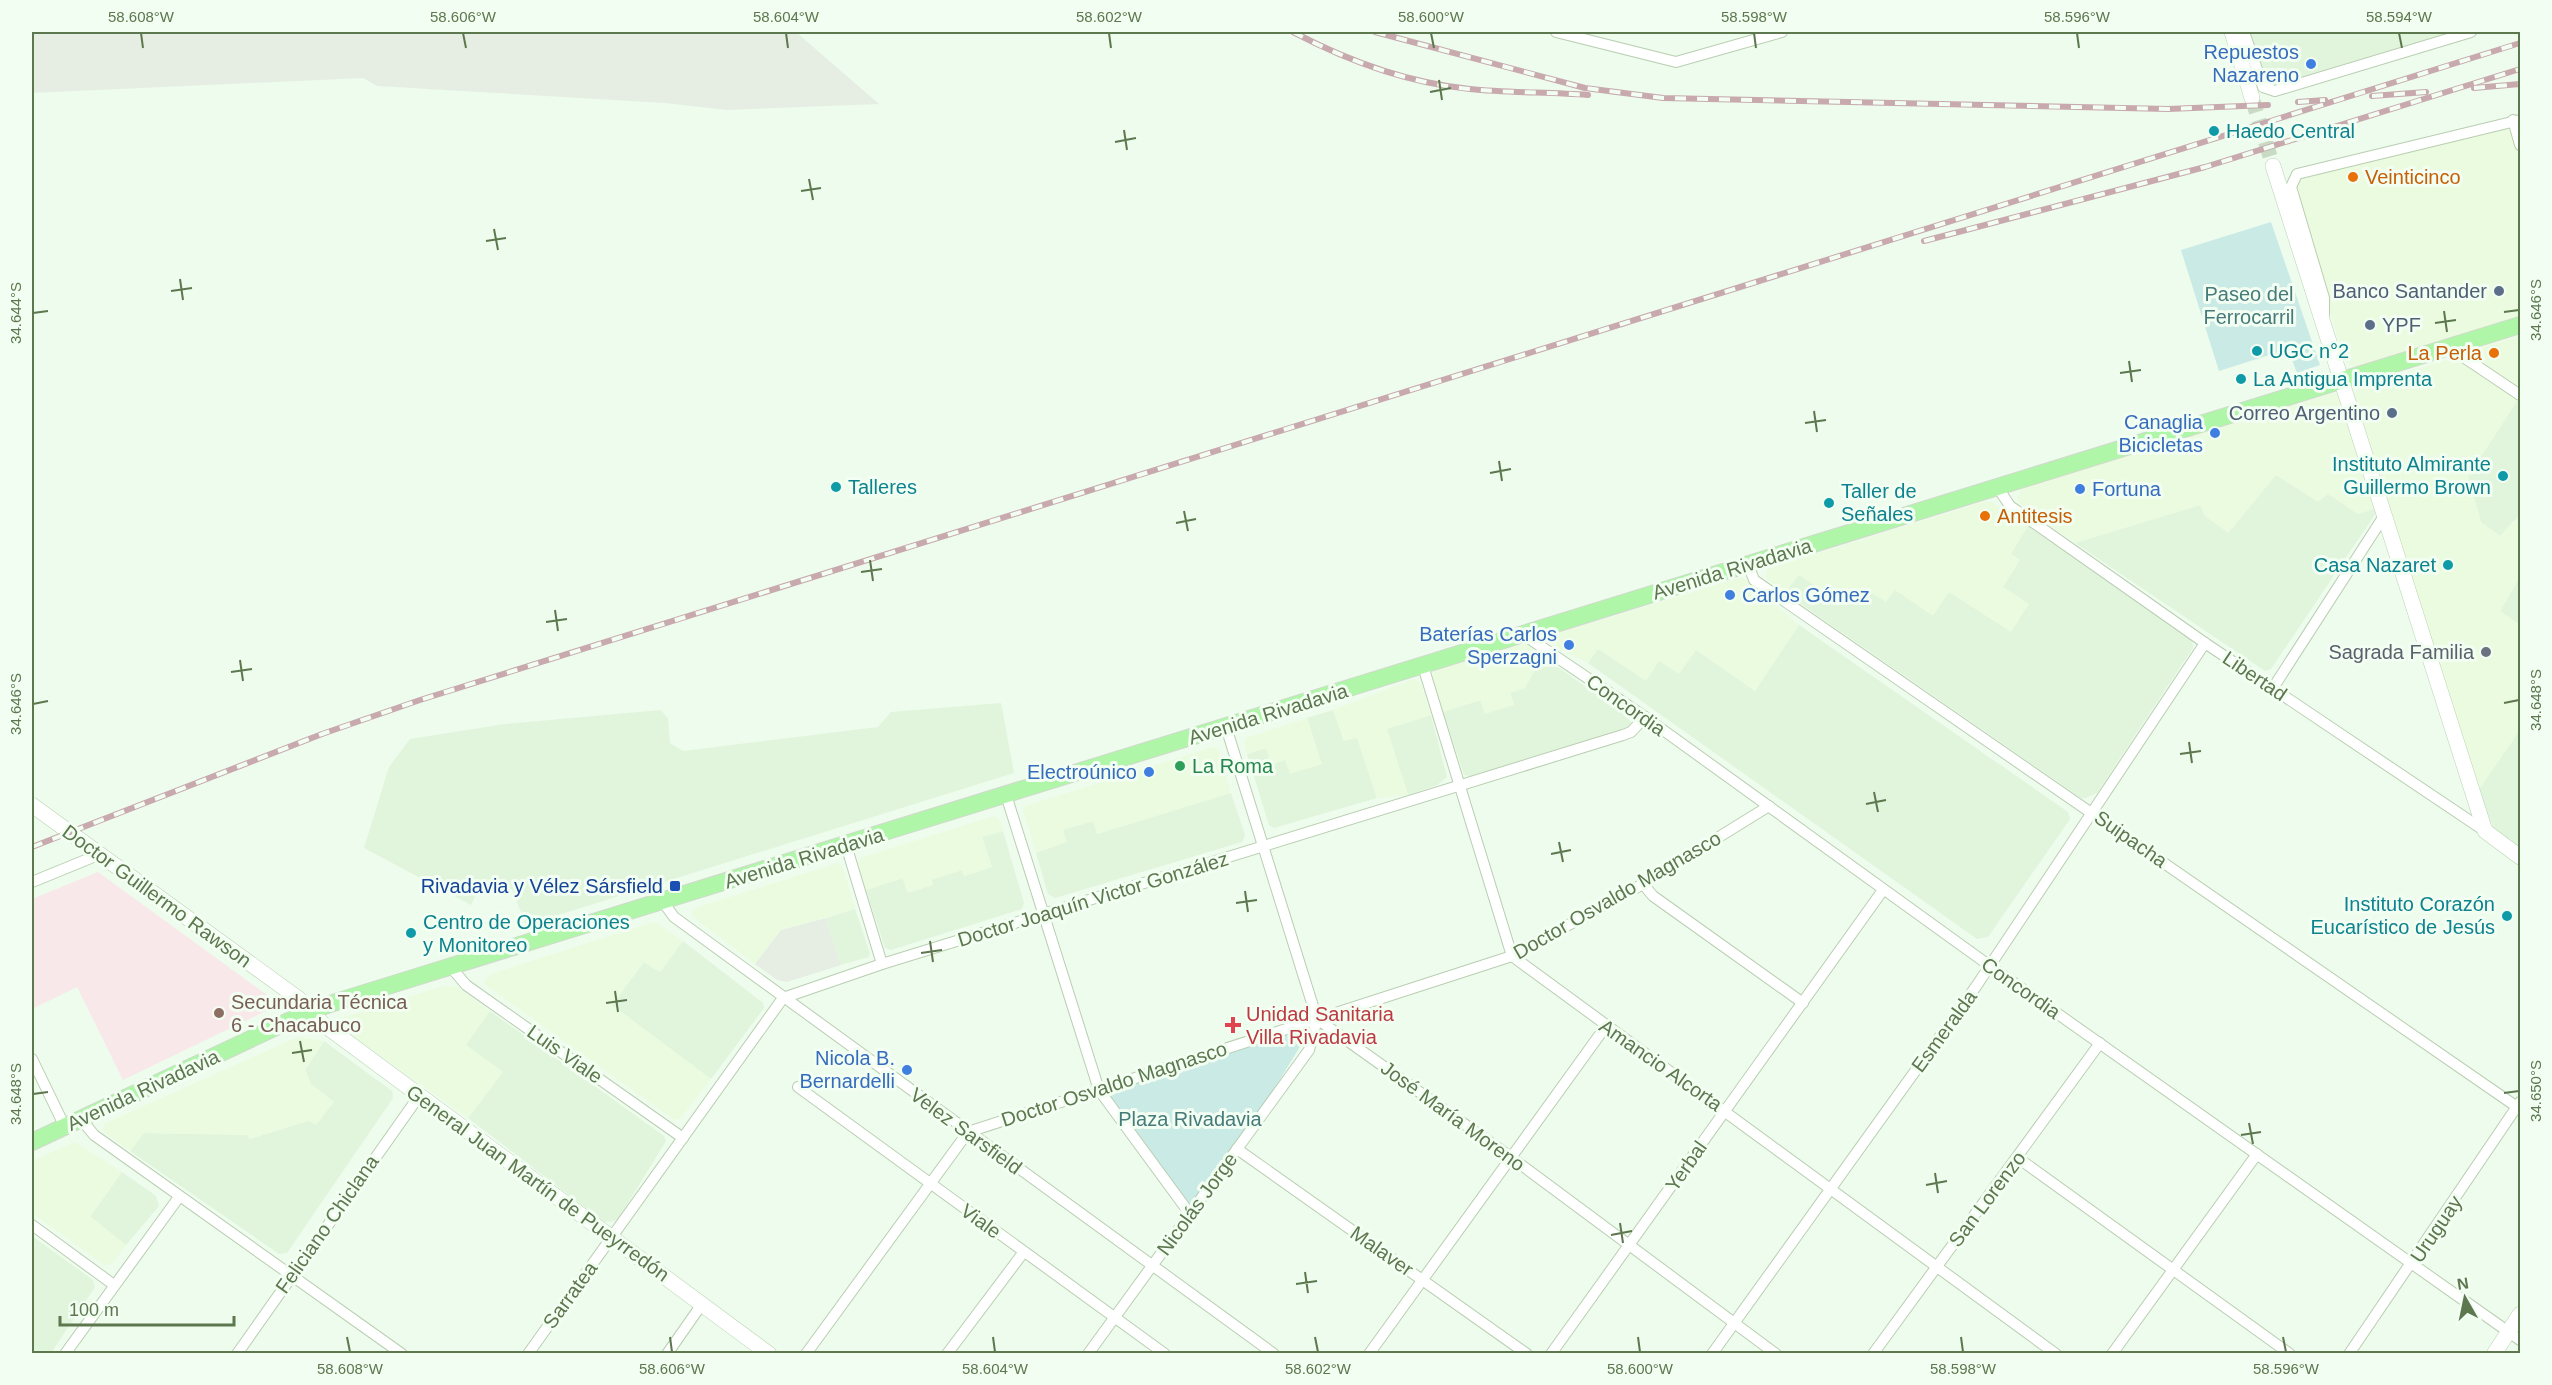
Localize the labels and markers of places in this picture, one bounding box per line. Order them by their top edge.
place label: Repuestos Nazareno [2203,41,2299,86]
marker: Repuestos Nazareno [2304,57,2318,71]
place label: Haedo Central [2226,120,2355,142]
marker: Haedo Central [2207,124,2221,138]
place label: Veinticinco [2365,166,2461,188]
marker: Veinticinco [2346,170,2360,184]
place label: Banco Santander [2332,280,2487,302]
marker: Banco Santander [2492,284,2506,298]
place label: YPF [2382,314,2421,336]
marker: YPF [2363,318,2377,332]
place label: UGC n°2 [2269,340,2349,362]
place label: La Perla [2408,342,2483,364]
marker: UGC n°2 [2250,344,2264,358]
marker: La Perla [2487,346,2501,360]
place label: La Antigua Imprenta [2253,368,2433,390]
marker: La Antigua Imprenta [2234,372,2248,386]
place label: Correo Argentino [2229,402,2380,424]
marker: Correo Argentino [2385,406,2399,420]
place label: Canaglia Bicicletas [2119,411,2204,456]
marker: Canaglia Bicicletas [2208,426,2222,440]
place label: Instituto Almirante Guillermo Brown [2332,453,2491,498]
marker: Instituto Almirante Guillermo Brown [2496,469,2510,483]
place label: Talleres [848,476,917,498]
place label: Fortuna [2092,478,2162,500]
marker: Talleres [829,480,843,494]
place label: Taller de Señales [1841,480,1917,525]
marker: Fortuna [2073,482,2087,496]
marker: Taller de Señales [1822,496,1836,510]
place label: Antitesis [1997,505,2073,527]
marker: Antitesis [1978,509,1992,523]
place label: Casa Nazaret [2314,554,2436,576]
marker: Casa Nazaret [2441,558,2455,572]
place label: Carlos Gómez [1742,584,1870,606]
marker: Carlos Gómez [1723,588,1737,602]
place label: Baterías Carlos Sperzagni [1419,623,1557,668]
marker: Baterías Carlos Sperzagni [1562,638,1576,652]
place label: Sagrada Familia [2328,641,2475,663]
marker: Sagrada Familia [2479,645,2493,659]
place label: La Roma [1192,755,1274,777]
marker: La Roma [1173,759,1187,773]
place label: Electroúnico [1027,761,1137,783]
marker: Electroúnico [1142,765,1156,779]
place label: Rivadavia y Vélez Sársfield [421,875,663,897]
marker: Rivadavia y Vélez Sársfield [668,879,682,893]
place label: Instituto Corazón Eucarístico de Jesús [2310,893,2495,938]
marker: Instituto Corazón Eucarístico de Jesús [2500,909,2514,923]
place label: Centro de Operaciones y Monitoreo [423,911,630,956]
marker: Centro de Operaciones y Monitoreo [404,926,418,940]
place label: Secundaria Técnica 6 - Chacabuco [231,991,408,1036]
place label: Unidad Sanitaria Villa Rivadavia [1246,1003,1395,1048]
marker: Secundaria Técnica 6 - Chacabuco [212,1006,226,1020]
marker: Unidad Sanitaria Villa Rivadavia [1224,1016,1242,1034]
place label: Nicola B. Bernardelli [799,1047,895,1092]
marker: Nicola B. Bernardelli [900,1063,914,1077]

